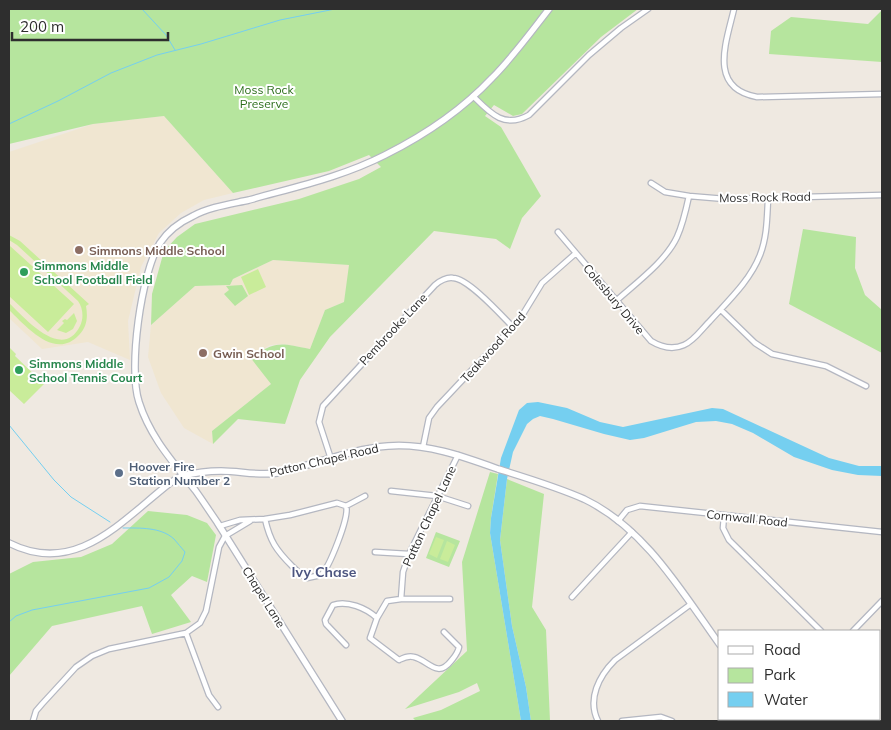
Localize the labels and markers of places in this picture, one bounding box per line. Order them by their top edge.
place label: Simmons Middle School [89,243,225,258]
marker: Simmons Middle School [73,244,85,256]
place label: Simmons Middle School Football Field [34,258,153,287]
marker: Simmons Middle School Football Field [18,266,30,278]
place label: Gwin School [213,346,285,361]
marker: Gwin School [197,347,209,359]
place label: Simmons Middle School Tennis Court [29,356,143,385]
marker: Simmons Middle School Tennis Court [13,364,25,376]
place label: Hoover Fire Station Number 2 [129,459,230,488]
marker: Hoover Fire Station Number 2 [113,467,125,479]

